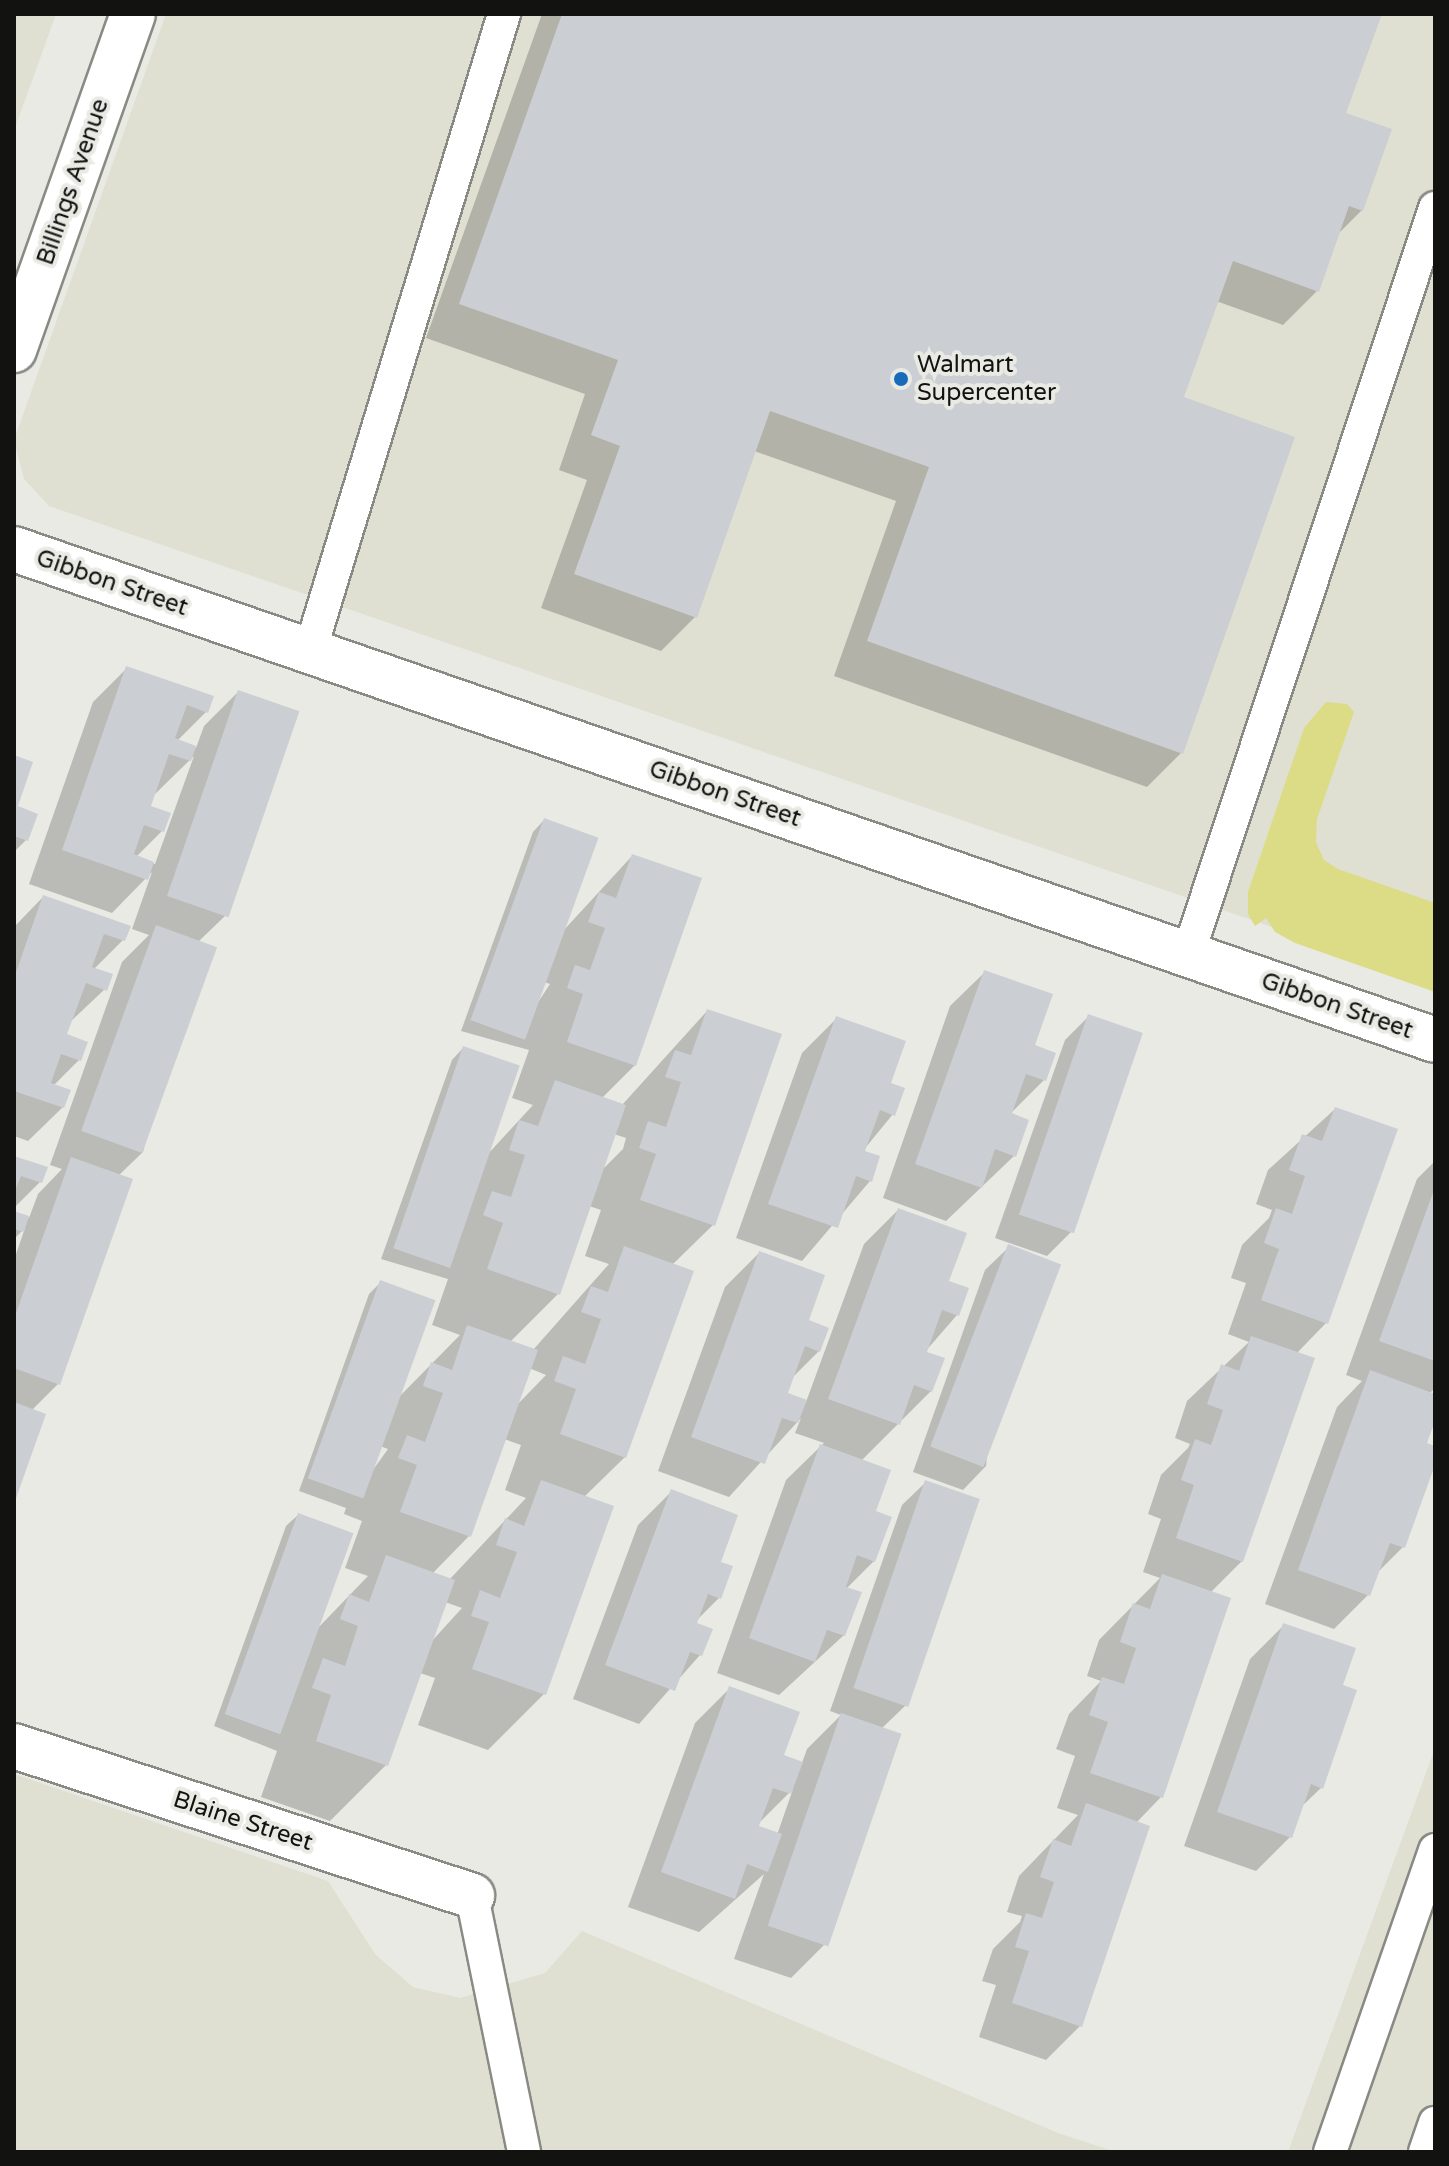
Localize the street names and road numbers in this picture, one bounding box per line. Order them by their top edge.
street label: Billings Avenue [31,95,115,269]
street label: Gibbon Street [32,544,192,622]
street label: Gibbon Street [645,755,805,833]
street label: Gibbon Street [1257,967,1417,1045]
street label: Blaine Street [170,1785,316,1857]

